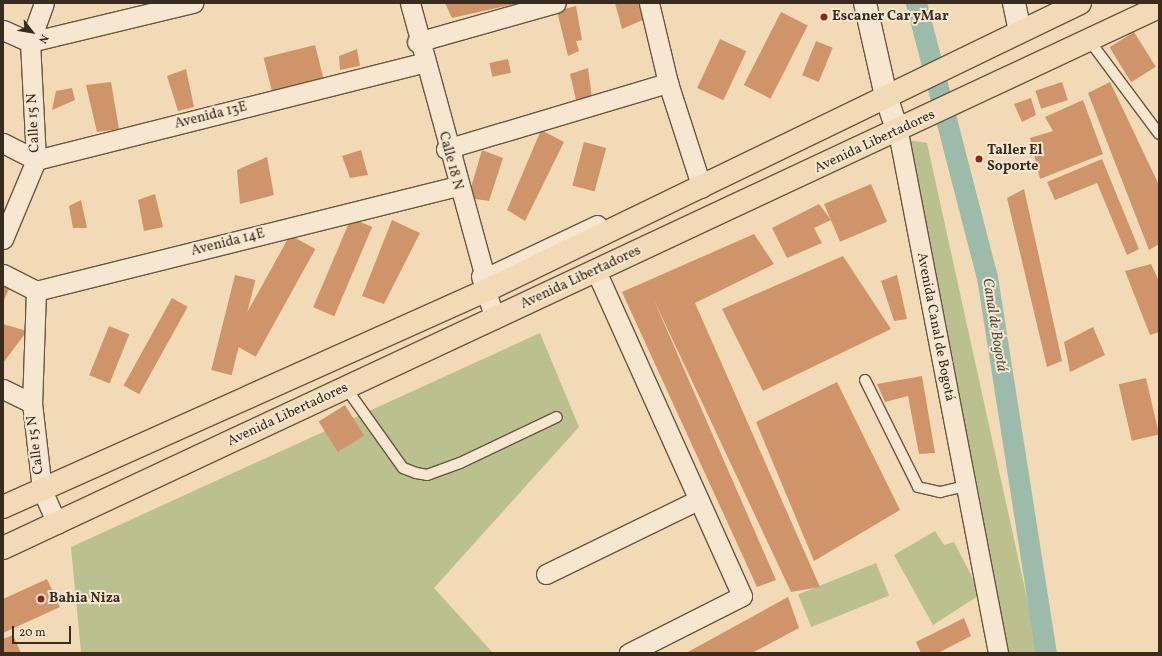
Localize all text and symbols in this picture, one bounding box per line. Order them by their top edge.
place label: Escaner Car yMar [832,9,949,25]
north arrow [12,12,52,52]
marker: Escaner Car yMar [819,12,829,22]
text: N [34,31,51,46]
street label: Calle 15 N [24,93,44,153]
street label: Avenida 13E [173,99,249,133]
street label: Avenida Libertadores [812,107,938,177]
street label: Calle 18 N [434,130,466,192]
place label: Taller El Soporte [987,143,1042,176]
marker: Taller El Soporte [974,154,984,164]
street label: Avenida 14E [189,226,267,260]
street label: Avenida Libertadores [518,243,644,313]
street label: Avenida Canal de Bogotá [912,251,958,403]
water label: Canal de Bogotá [978,277,1010,373]
street label: Avenida Libertadores [225,380,351,450]
street label: Calle 15 N [24,415,48,475]
place label: Bahia Niza [49,591,120,607]
marker: Bahia Niza [36,594,46,604]
scale bar [14,618,73,644]
text: 20 m [19,625,46,641]

